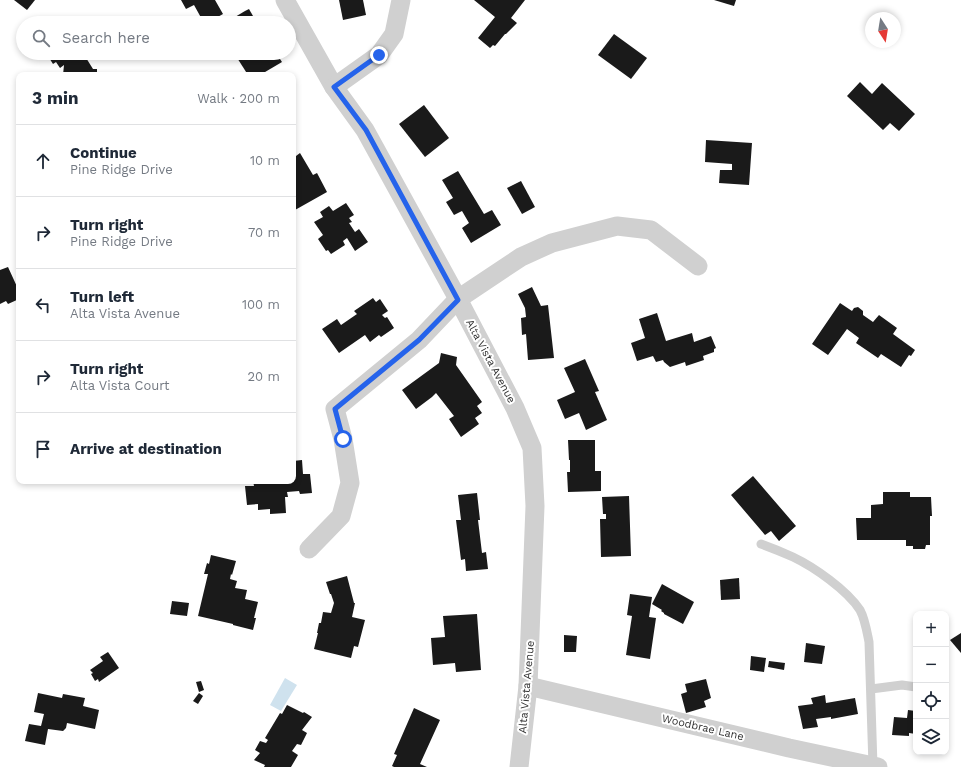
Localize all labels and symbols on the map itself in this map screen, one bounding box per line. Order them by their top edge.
north arrow [865,12,901,48]
route end [370,46,388,64]
street label: Alta Vista Avenue [463,317,518,405]
route start [334,430,352,448]
street label: Alta Vista Avenue [516,640,537,734]
street label: Woodbrae Lane [661,712,745,743]

